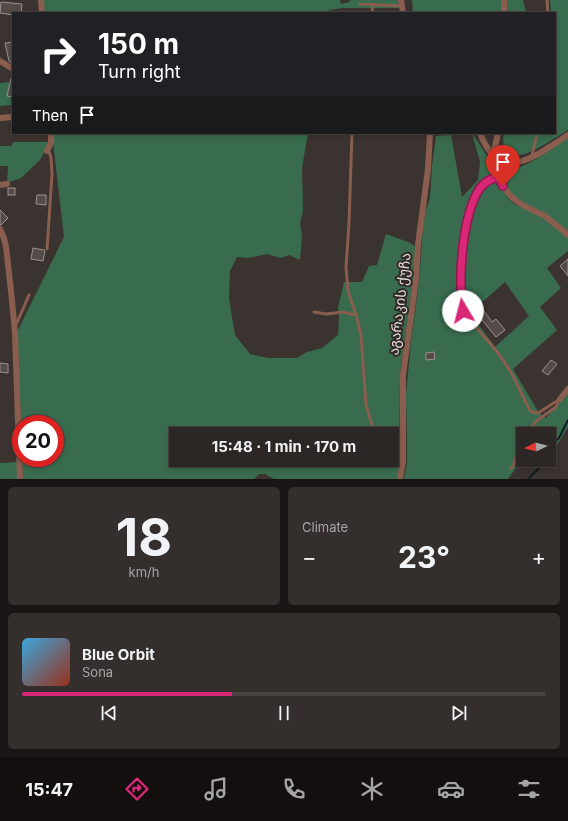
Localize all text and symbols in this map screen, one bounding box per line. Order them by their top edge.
text: 150 m [98,27,179,61]
icon: right [32,28,84,80]
text: Turn right [98,61,181,82]
icon: arrive [76,104,98,126]
text: Then [32,106,68,125]
pin [486,145,520,186]
icon: arrive [492,151,514,173]
street label: აგარაკის ქუჩა [384,252,415,356]
position arrow [442,290,484,332]
speed limit sign: 20 [12,415,64,467]
north arrow [516,427,556,467]
map controls [516,427,556,467]
text: 15:48 · 1 min · 170 m [212,437,356,456]
text: 18 [116,506,172,569]
text: Climate [302,519,348,535]
text: 23° [398,539,450,575]
text: − [302,544,317,570]
text: + [531,544,546,570]
text: km/h [129,564,159,580]
text: Blue Orbit [82,645,155,664]
text: Sona [82,664,113,680]
icon: previous [98,702,120,724]
icon: pause [273,702,295,724]
icon: next [448,702,470,724]
icon: directions [123,775,151,803]
icon: music [202,775,230,803]
icon: phone [280,775,308,803]
icon: climate [358,775,386,803]
icon: car [437,775,465,803]
icon: filters [515,775,543,803]
text: 15:47 [25,779,73,800]

